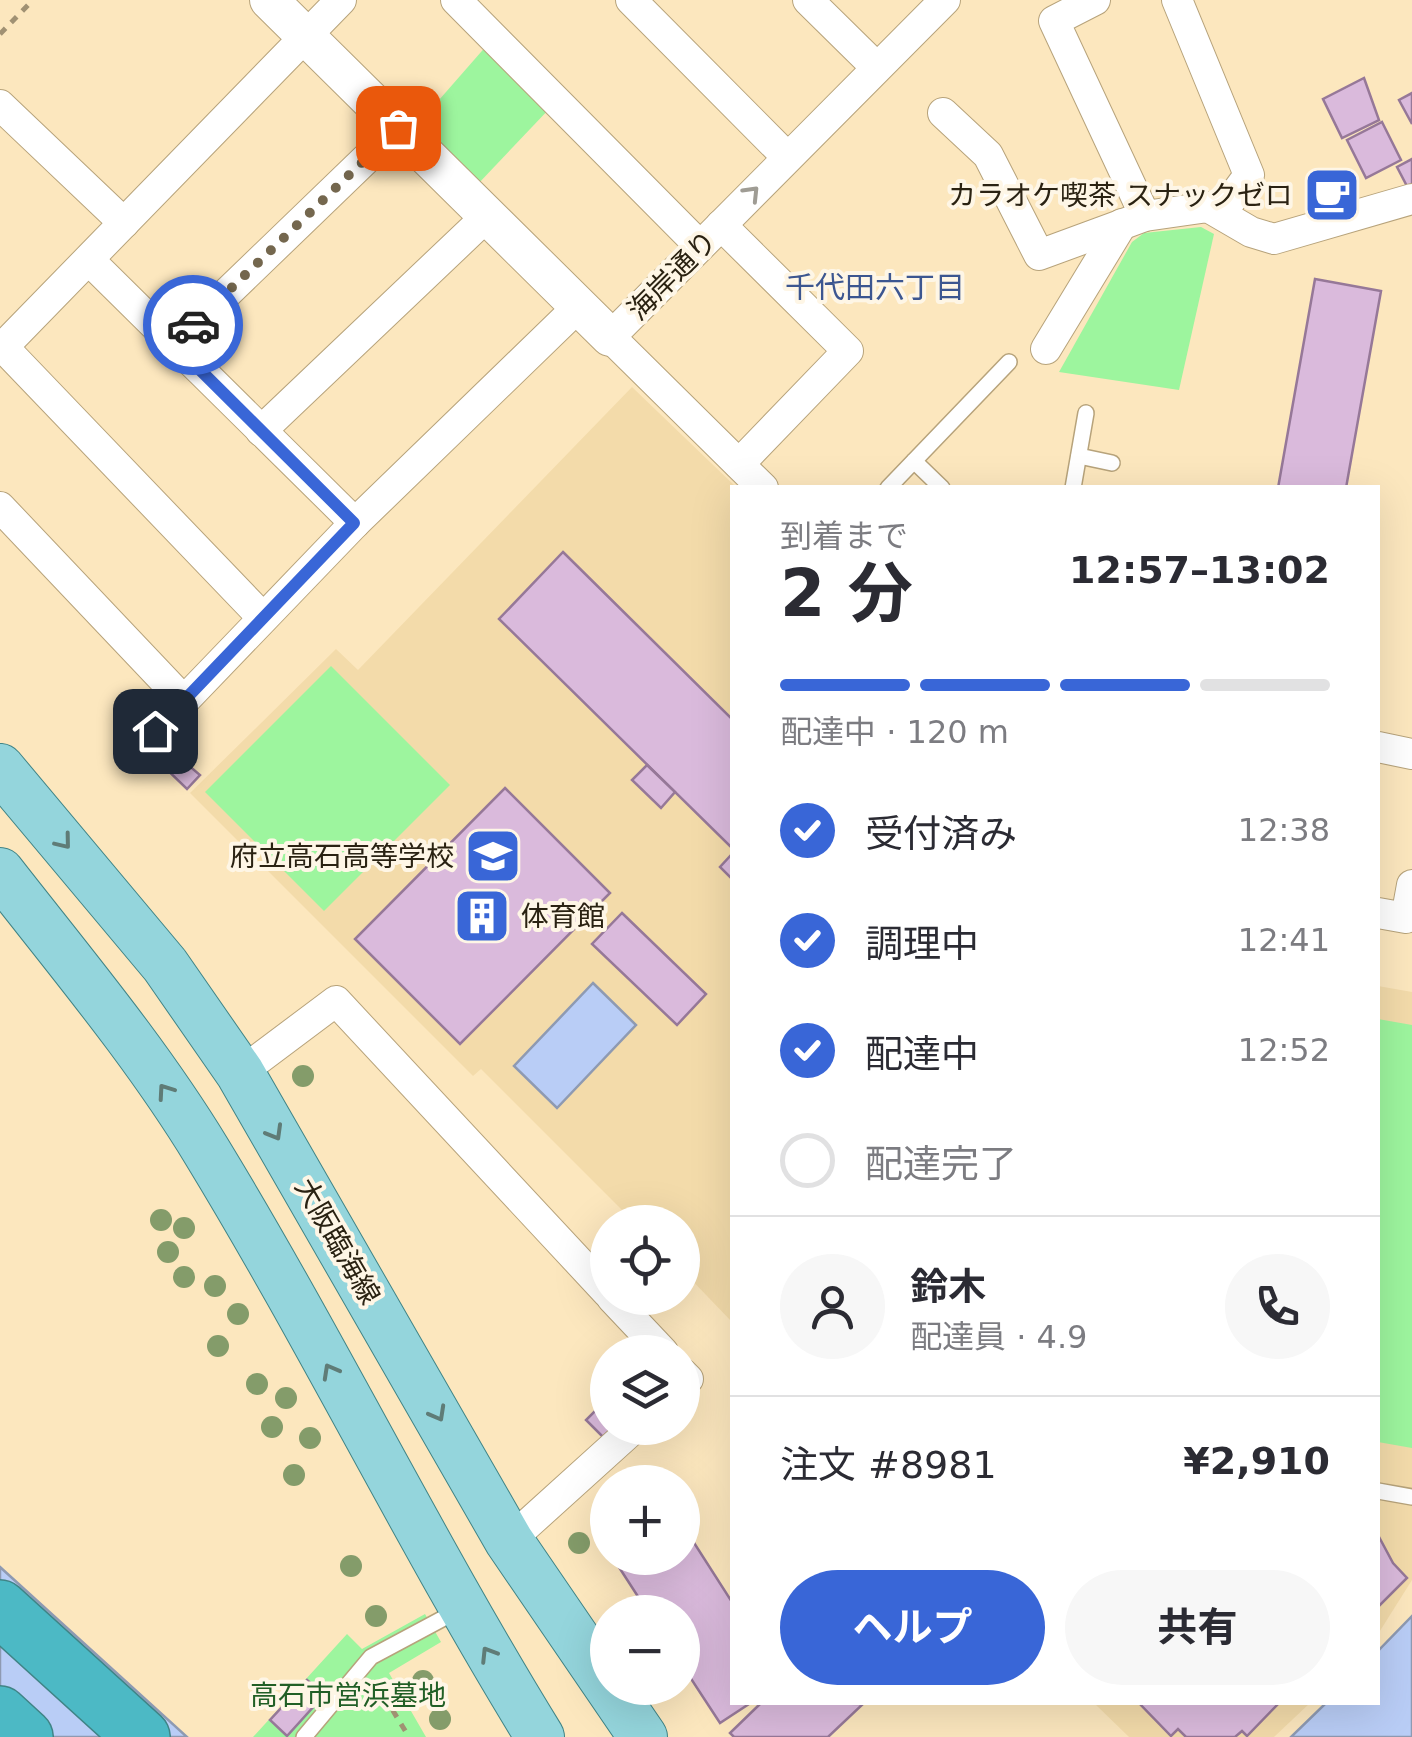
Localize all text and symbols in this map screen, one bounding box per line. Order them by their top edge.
pin [356,86,441,171]
icon: bag [371,101,426,156]
cafe icon: カラオケ喫茶 スナックゼロ [1302,165,1362,225]
place label: カラオケ喫茶 スナックゼロ [948,179,1293,212]
one-way arrow [741,187,759,205]
street label: 海岸通り [621,224,724,327]
district label: 千代田六丁目 [785,270,965,305]
courier [143,275,243,375]
icon: car [166,298,221,353]
text: 到着まで [780,517,908,555]
text: 12:57–13:02 [1069,548,1330,592]
text: 2 分 [780,556,913,631]
pin [113,689,198,774]
icon: home [128,704,183,759]
text: 配達中 · 120 m [780,713,1009,751]
icon: check [780,803,835,858]
text: 12:38 [1238,811,1330,849]
text: 受付済み [865,812,1017,856]
school or university icon: 府立高石高等学校 [463,826,523,886]
one-way arrow [53,830,71,848]
place label: 府立高石高等学校 [230,840,454,873]
building icon: 体育館 [452,886,512,946]
place label: 体育館 [521,900,605,933]
icon: check [780,913,835,968]
text: 12:41 [1238,921,1330,959]
text: 調理中 [865,922,979,966]
icon: check [780,1023,835,1078]
text: 12:52 [1238,1031,1330,1069]
text: 配達中 [865,1032,979,1076]
one-way arrow [159,1083,177,1102]
one-way arrow [263,1122,282,1140]
text: 配達完了 [865,1142,1017,1186]
street label: 大阪臨海線 [288,1172,387,1310]
map controls [590,1205,700,1705]
button: locate [590,1205,700,1315]
button: person [780,1254,885,1359]
button: phone [1225,1254,1330,1359]
text: 鈴木 [910,1265,986,1309]
text: 配達員 · 4.9 [910,1318,1087,1356]
button: layers [590,1335,700,1445]
one-way arrow [322,1363,342,1381]
one-way arrow [425,1403,445,1421]
text: ¥2,910 [1183,1439,1330,1483]
text: 注文 #8981 [780,1443,997,1487]
button: + [590,1465,700,1575]
button: ヘルプ [780,1570,1045,1685]
button: 共有 [1065,1570,1330,1685]
button: − [590,1595,700,1705]
one-way arrow [482,1647,501,1665]
park label: 高石市営浜墓地 [250,1679,446,1712]

